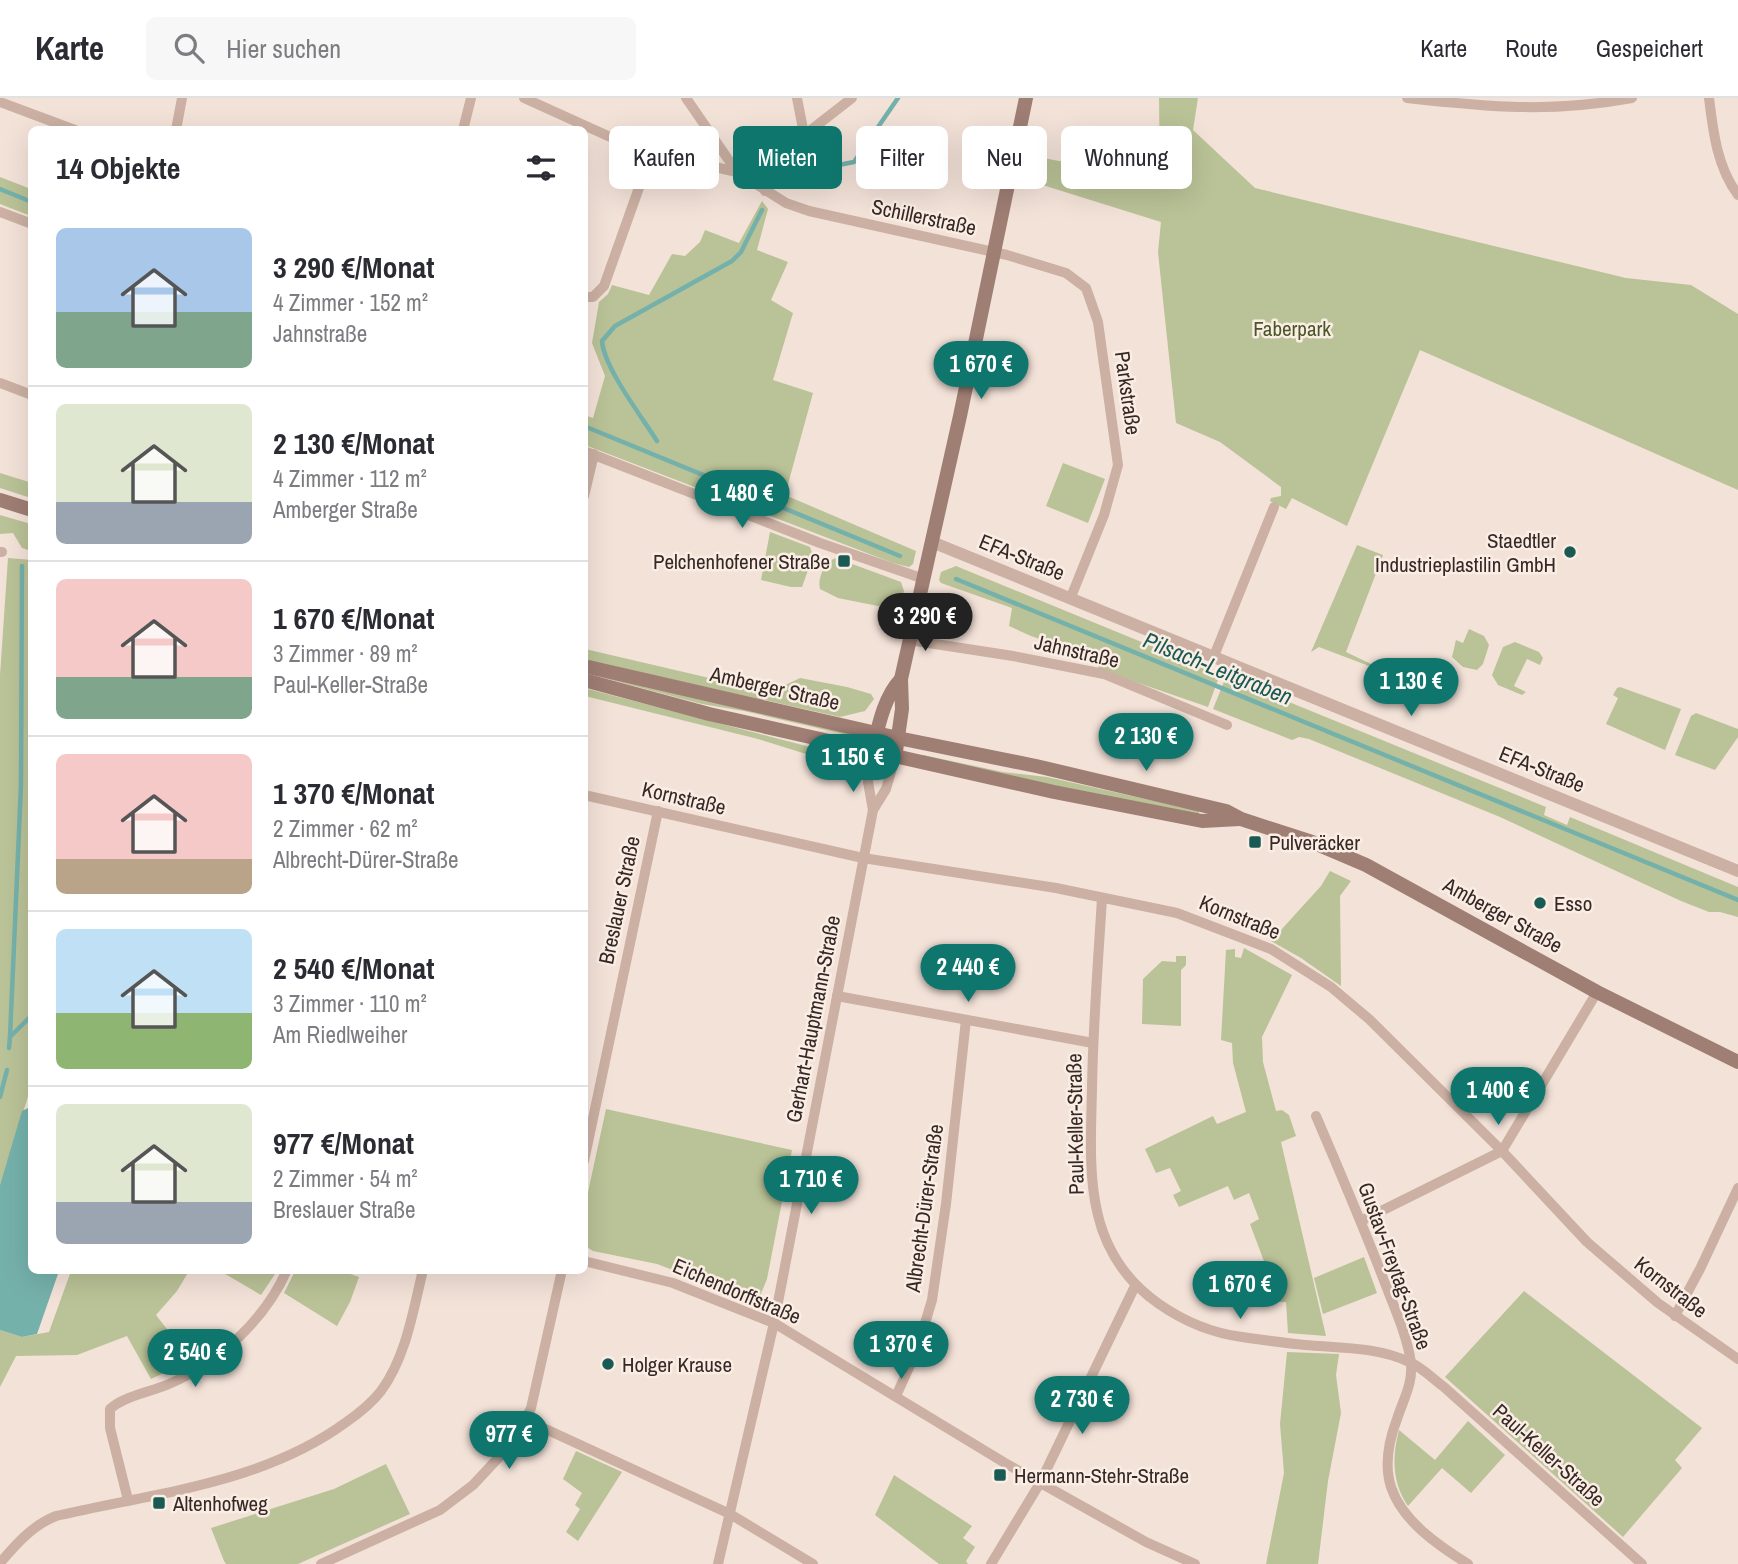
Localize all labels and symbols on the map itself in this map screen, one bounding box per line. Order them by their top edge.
street label: Schillerstraße [869,192,979,242]
park label: Faberpark [1253,314,1331,343]
pin: 1 670 € [916,342,1046,401]
street label: Parkstraße [1108,349,1148,437]
pin: 1 480 € [677,470,807,530]
place label: Staedtler Industrieplastilin GmbH [1375,526,1556,579]
street label: EFA-Straße [975,527,1069,587]
marker: Staedtler Industrieplastilin GmbH [1562,544,1578,560]
place label: Pelchenhofener Straße [653,547,830,576]
marker: Pelchenhofener Straße [836,553,852,569]
pin: 3 290 € [860,594,990,653]
water label: Pilsach-Leitgraben [1139,624,1297,712]
street label: Jahnstraße [1032,627,1122,675]
pin: 1 130 € [1346,658,1476,718]
street label: Amberger Straße [706,659,843,717]
pin: 2 130 € [1081,714,1211,773]
pin: 1 150 € [788,734,918,794]
street label: EFA-Straße [1495,739,1589,799]
street label: Kornstraße [639,774,729,822]
place label: Pulveräcker [1269,828,1360,857]
street label: Breslauer Straße [591,833,647,967]
marker: Pulveräcker [1247,834,1263,850]
street label: Amberger Straße [1437,870,1568,960]
street label: Kornstraße [1195,888,1285,946]
place label: Esso [1554,889,1592,918]
marker: Esso [1532,895,1548,911]
street label: Gerhart-Hauptmann-Straße [779,913,847,1125]
pin: 2 440 € [903,944,1033,1004]
street label: Paul-Keller-Straße [1059,1053,1091,1195]
pin: 1 400 € [1433,1068,1563,1127]
street label: Albrecht-Dürer-Straße [898,1122,950,1295]
pin: 1 710 € [746,1156,876,1216]
street label: Gustav-Freytag-Straße [1351,1178,1439,1354]
street label: Kornstraße [1629,1249,1713,1325]
street label: Eichendorffstraße [668,1251,806,1331]
pin: 1 670 € [1175,1262,1305,1321]
pin: 1 370 € [836,1322,966,1381]
pin: 2 540 € [130,1330,260,1389]
place label: Holger Krause [622,1350,732,1379]
marker: Holger Krause [600,1356,616,1372]
pin: 2 730 € [1017,1376,1147,1436]
street label: Paul-Keller-Straße [1487,1397,1611,1513]
pin: 977 € [460,1412,558,1471]
place label: Hermann-Stehr-Straße [1014,1461,1189,1490]
marker: Hermann-Stehr-Straße [992,1467,1008,1483]
place label: Altenhofweg [172,1489,268,1518]
marker: Altenhofweg [151,1495,167,1511]

